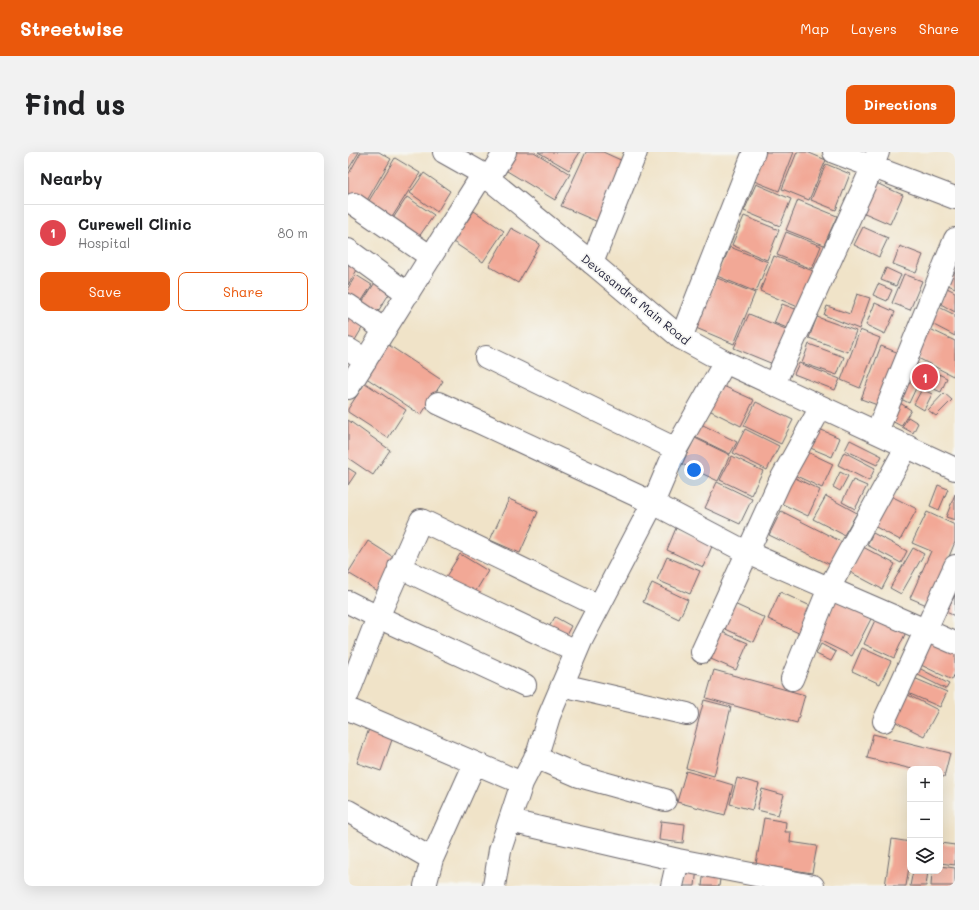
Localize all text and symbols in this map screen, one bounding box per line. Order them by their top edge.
text: Streetwise [20,16,123,41]
text: Map [800,19,829,38]
text: Layers [851,19,897,38]
text: Share [919,19,959,38]
button: Directions [846,85,955,124]
text: Find us [24,86,125,122]
text: Nearby [40,167,102,189]
text: Curewell Clinic [78,214,191,234]
text: 1 [50,224,56,241]
text: 80 m [278,224,308,241]
text: Hospital [78,234,130,251]
street label: Devasandra Main Road [578,250,694,348]
button: Save [40,272,170,311]
button: Share [178,272,308,311]
pin: 1 [912,362,938,392]
your location [684,460,704,480]
map controls [907,766,943,874]
button: + [907,766,943,802]
button: − [907,802,943,838]
button: layers [907,838,943,874]

